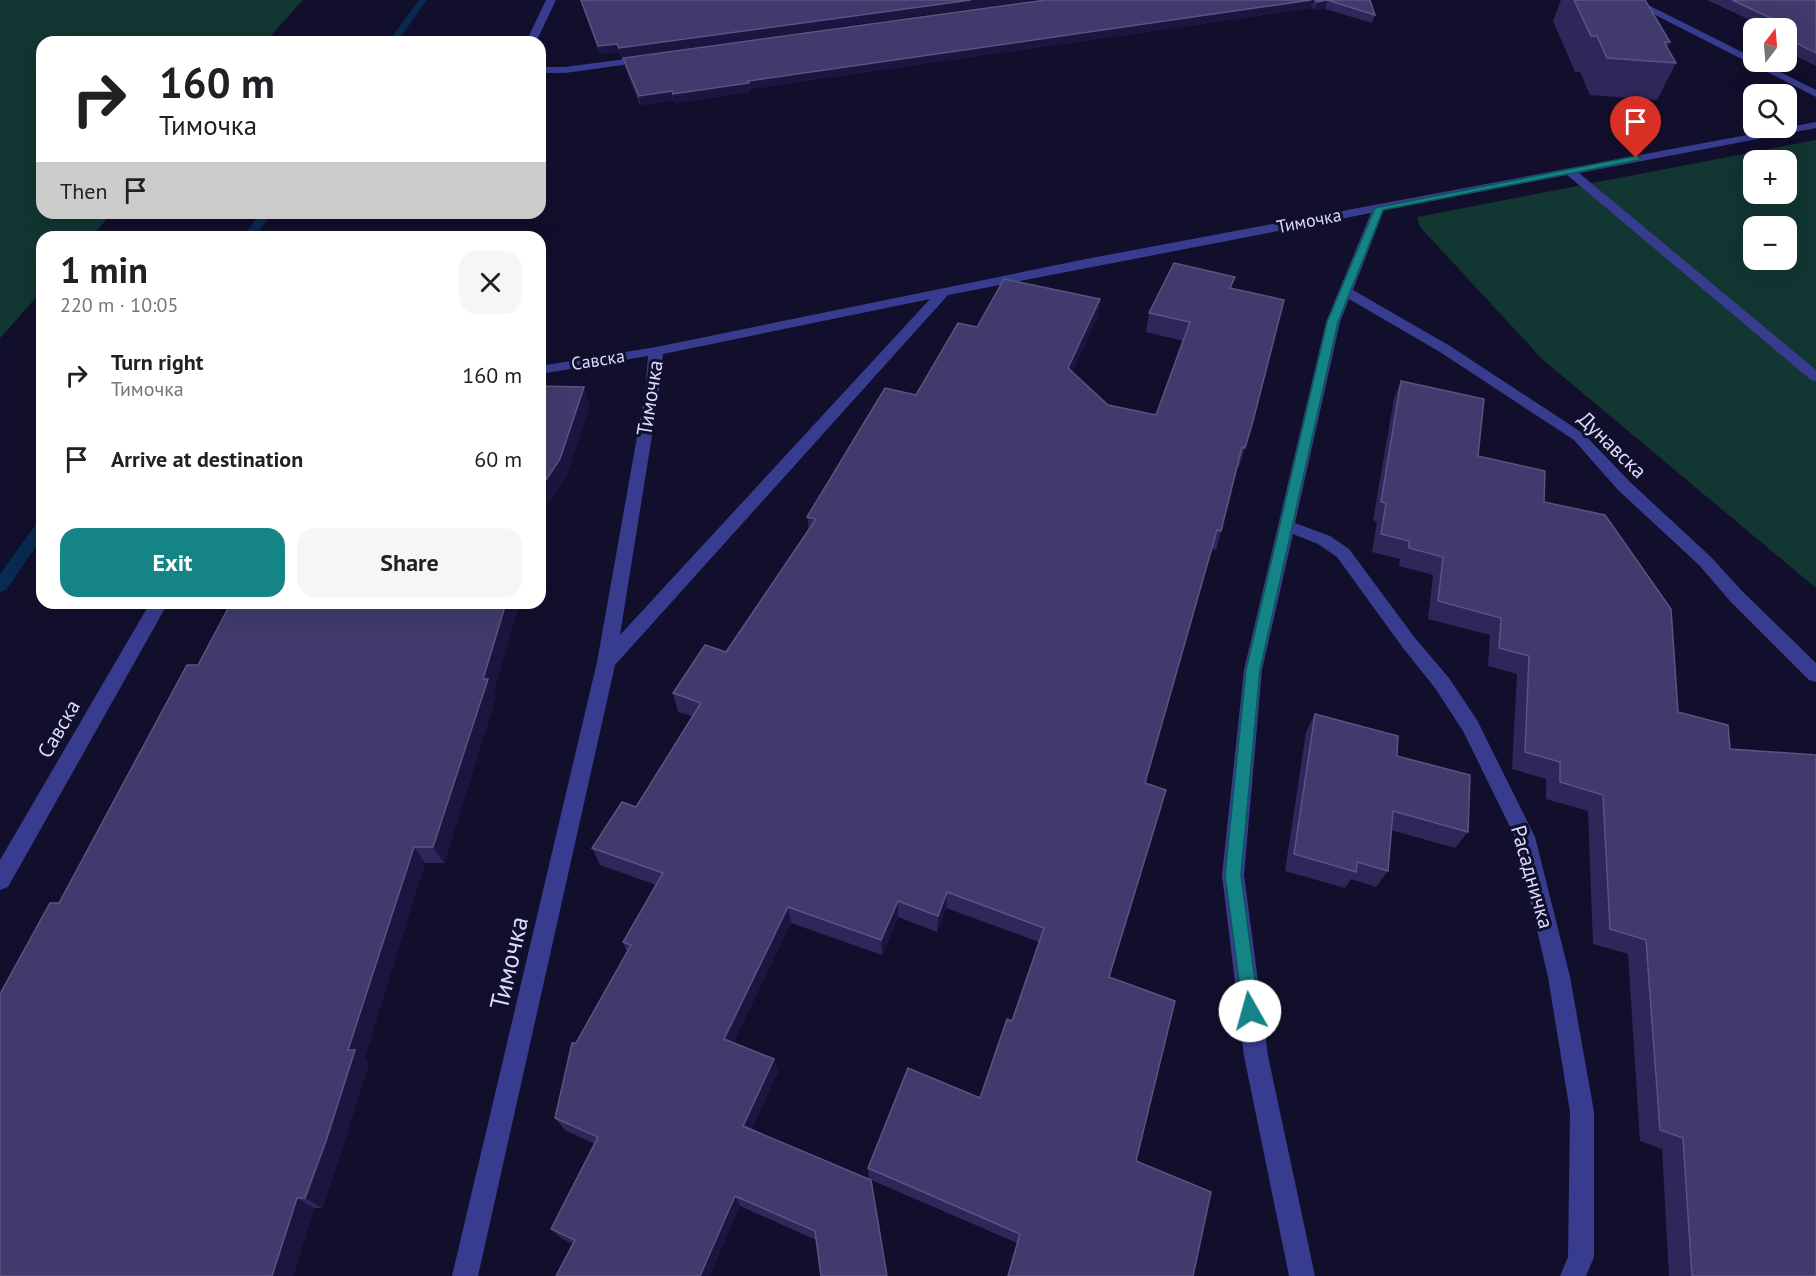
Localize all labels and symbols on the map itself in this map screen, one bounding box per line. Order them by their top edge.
north arrow [1743,18,1797,72]
pin [1610,96,1661,158]
street label: Тимочка [1275,203,1343,238]
street label: Савска [570,344,626,375]
street label: Тимочка [630,358,669,438]
street label: Дунавска [1572,405,1652,484]
street label: Савска [31,695,86,763]
street label: Расадничка [1505,822,1560,932]
street label: Тимочка [482,913,535,1013]
position arrow [1218,979,1282,1043]

